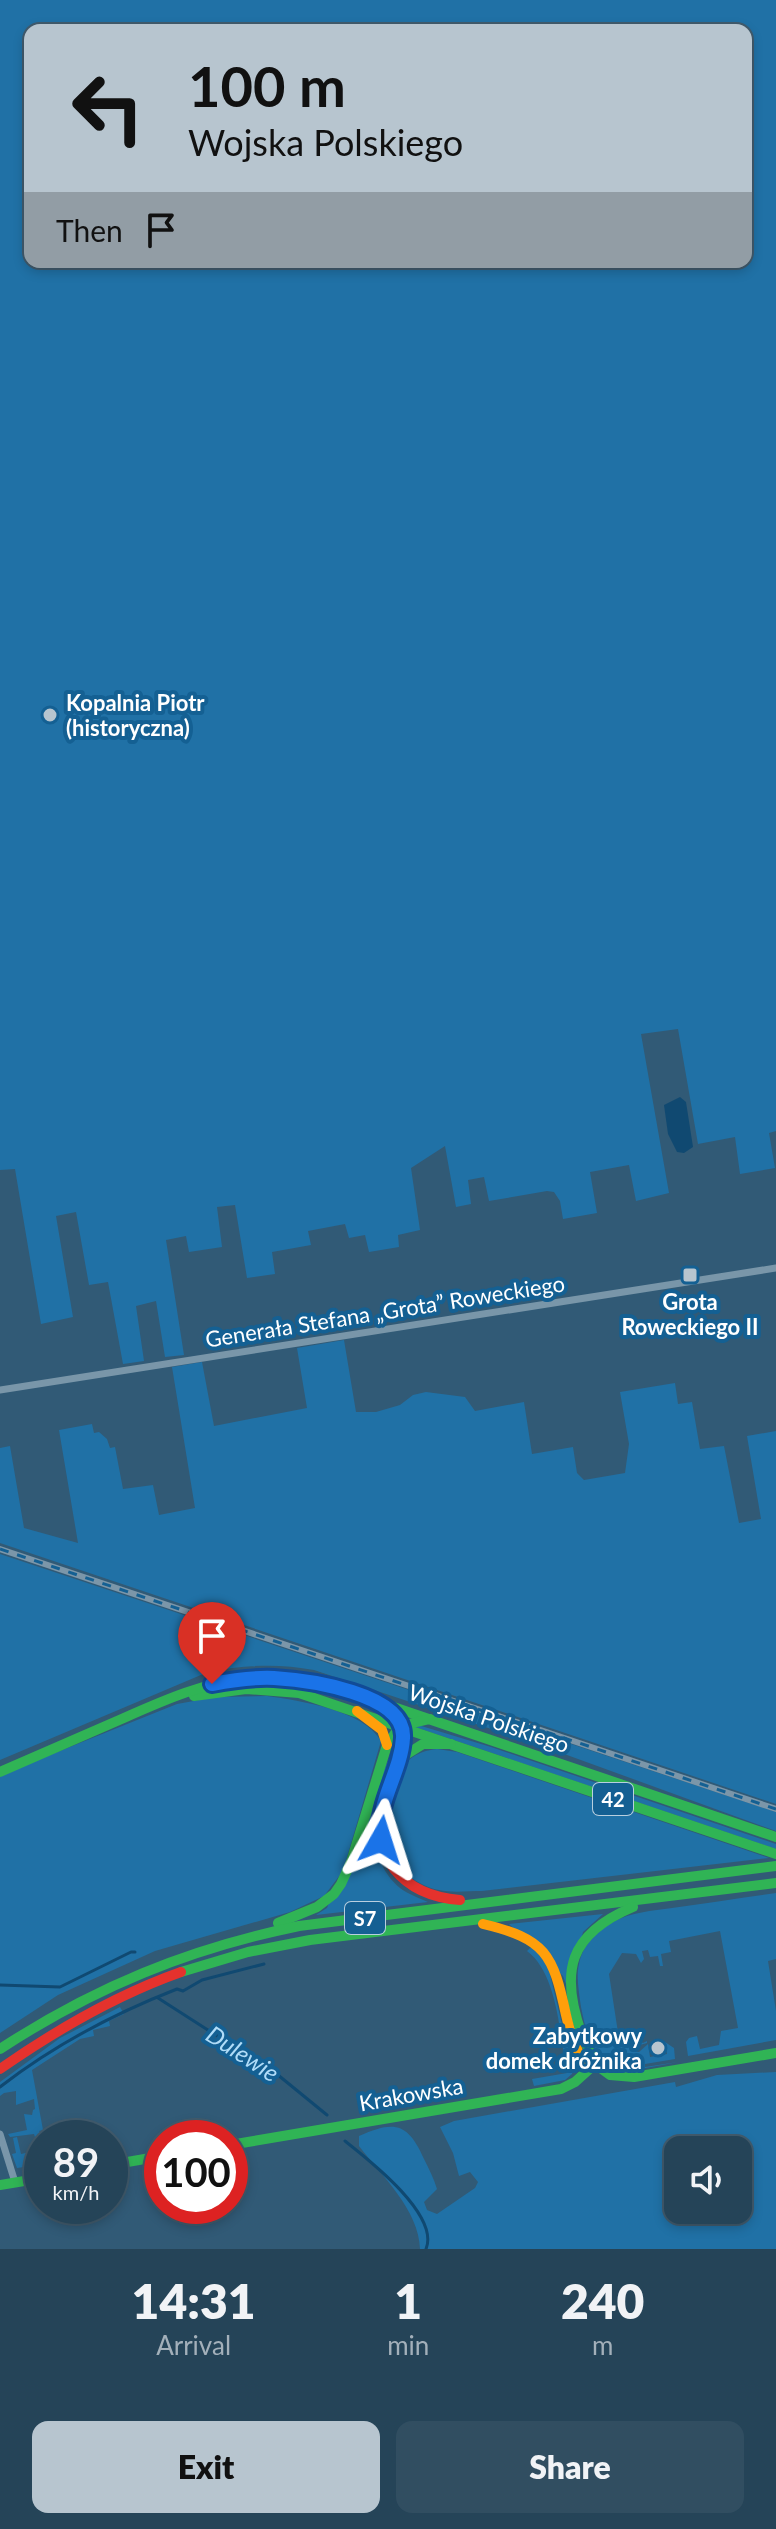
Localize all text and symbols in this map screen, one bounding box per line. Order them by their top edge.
text: 100 m [188,52,346,119]
icon: left [56,56,160,160]
text: Wojska Polskiego [188,120,463,164]
icon: arrive [139,208,183,252]
text: Then [56,212,123,248]
place label: Kopalnia Piotr (historyczna) [66,689,205,741]
marker: Kopalnia Piotr (historyczna) [41,706,59,724]
marker: Grota Roweckiego II [681,1266,699,1284]
street label: Generała Stefana „Grota” Roweckiego [203,1269,567,1353]
place label: Grota Roweckiego II [621,1288,759,1340]
pin [178,1602,246,1684]
icon: arrive [190,1614,234,1658]
street label: Wojska Polskiego [405,1678,573,1758]
road number: 42 [593,1783,633,1815]
position arrow [339,1798,423,1882]
road number: S7 [345,1902,385,1934]
water label: Dulewie [201,2019,285,2087]
place label: Zabytkowy domek dróżnika [486,2022,642,2074]
marker: Zabytkowy domek dróżnika [649,2039,667,2057]
street label: Krakowska [357,2072,465,2116]
speed limit sign: 100 [144,2120,248,2224]
map controls [664,2136,752,2224]
button: sound [664,2136,752,2224]
text: 89 [53,2138,99,2186]
text: km/h [53,2180,99,2204]
text: 14:31 [132,2272,256,2329]
text: 1 [394,2272,422,2329]
text: 240 [561,2272,644,2329]
text: Arrival [156,2329,231,2361]
text: min [387,2329,429,2361]
text: m [592,2329,613,2361]
button: Exit [32,2421,380,2513]
button: Share [396,2421,744,2513]

